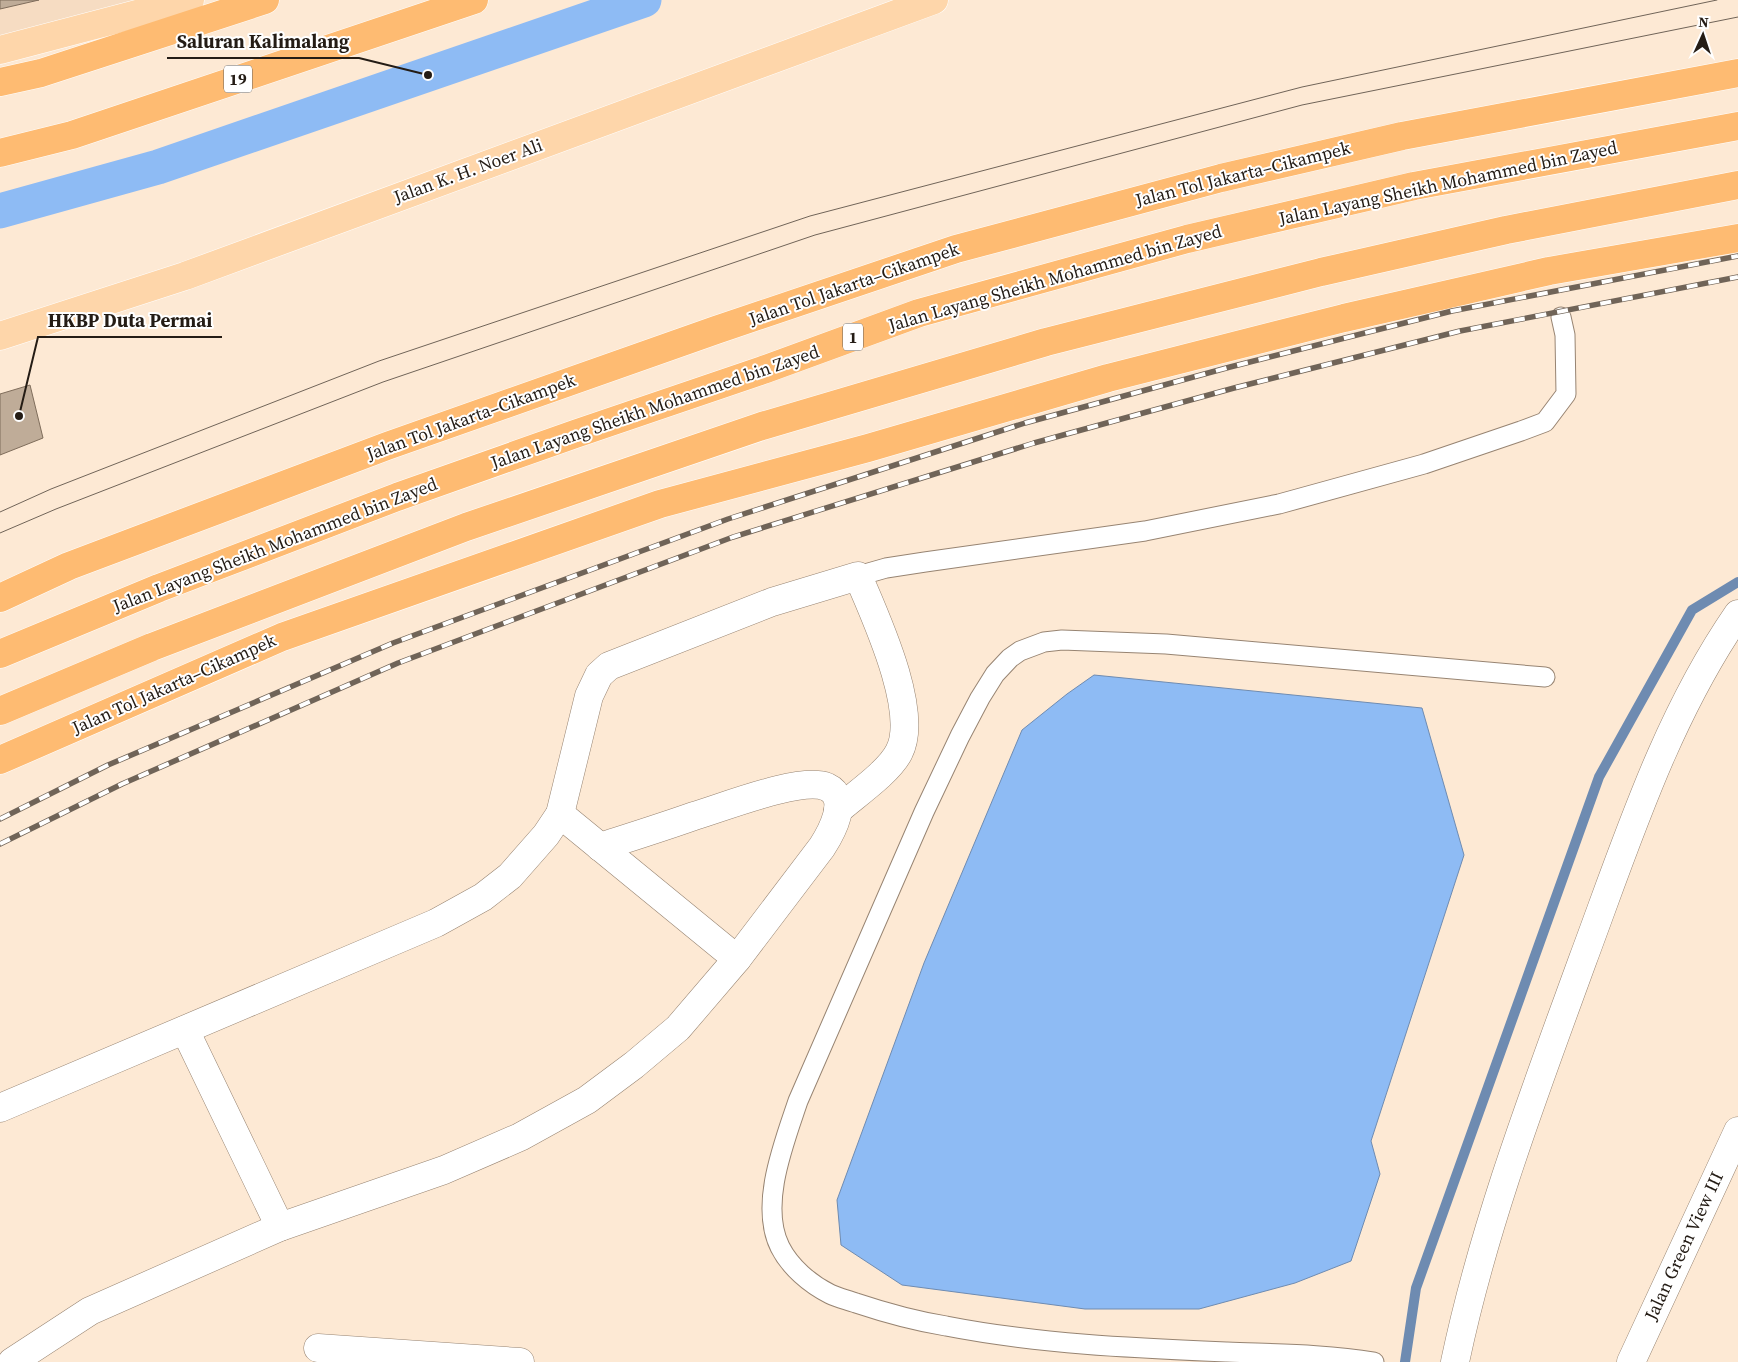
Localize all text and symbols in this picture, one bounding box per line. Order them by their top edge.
north arrow [1678,10,1728,60]
text: N [1698,12,1709,32]
callout: Saluran Kalimalang [167,24,359,58]
text: Saluran Kalimalang [177,28,350,54]
road number: 19 [224,66,252,92]
street label: Jalan K. H. Noer Ali [389,132,546,209]
street label: Jalan Layang Sheikh Mohammed bin Zayed [1275,134,1620,231]
street label: Jalan Tol Jakarta–Cikampek [1132,135,1353,213]
street label: Jalan Layang Sheikh Mohammed bin Zayed [884,218,1224,337]
street label: Jalan Tol Jakarta–Cikampek [744,236,962,332]
callout: HKBP Duta Permai [38,303,222,337]
text: HKBP Duta Permai [48,307,212,333]
road number: 1 [843,324,863,351]
street label: Jalan Layang Sheikh Mohammed bin Zayed [486,338,822,475]
street label: Jalan Tol Jakarta–Cikampek [362,367,579,466]
street label: Jalan Layang Sheikh Mohammed bin Zayed [108,471,441,618]
street label: Jalan Tol Jakarta–Cikampek [67,627,280,740]
street label: Jalan Green View III [1638,1167,1729,1325]

